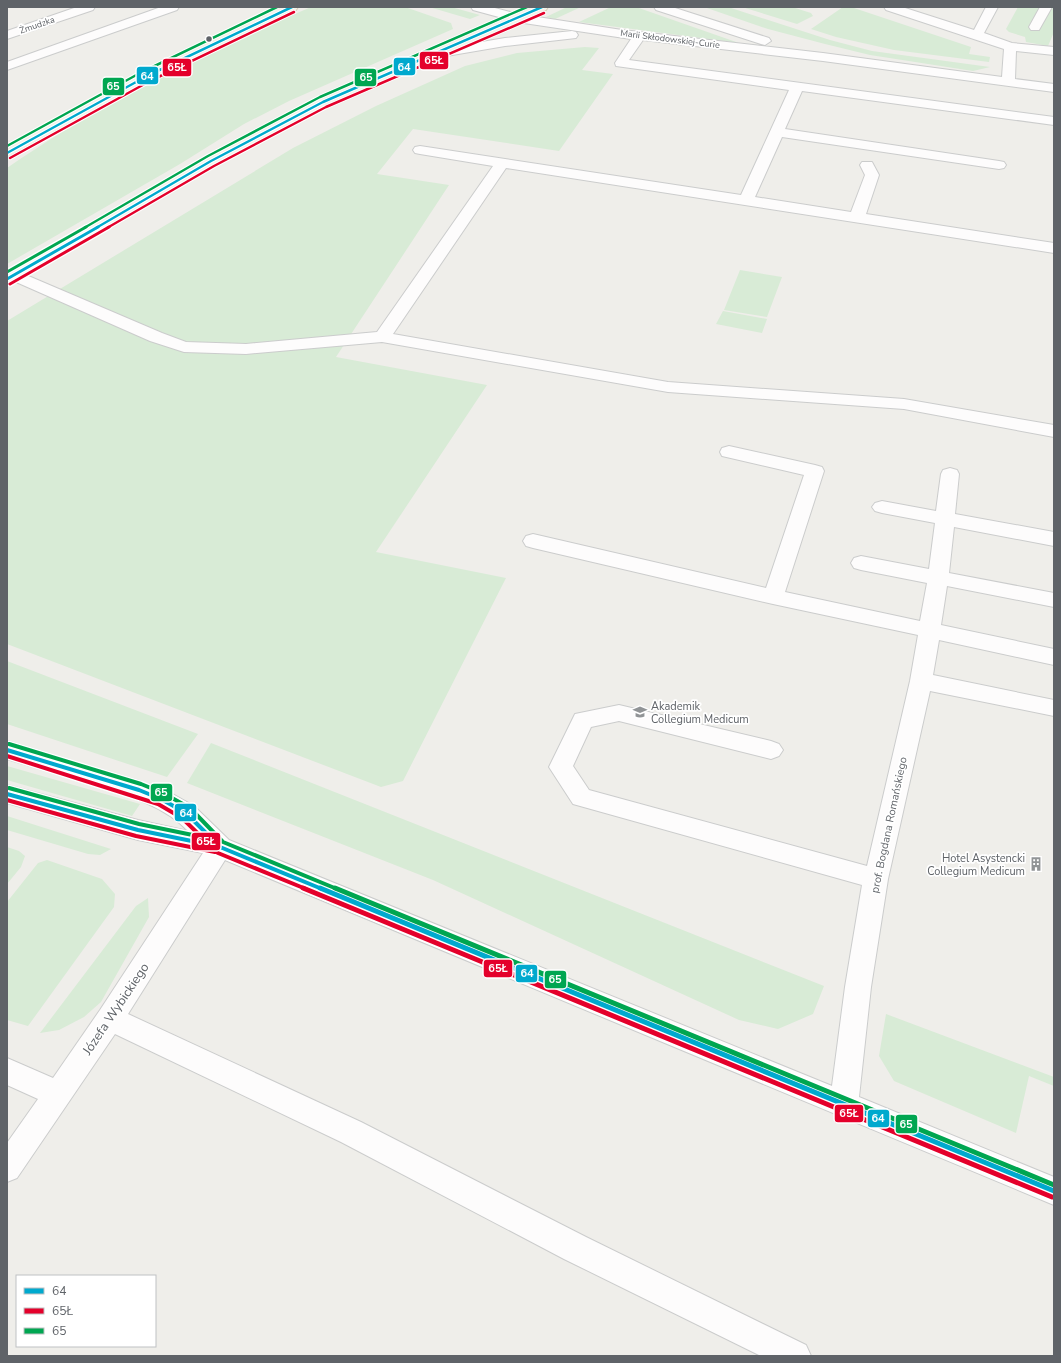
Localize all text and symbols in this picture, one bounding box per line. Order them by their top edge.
street label: Żmudzka [18,13,57,37]
street label: Marii Skłodowskiej-Curie [620,27,721,51]
unlabelled marker [204,34,214,44]
line badge: 65Ł [419,51,449,70]
text: 65Ł [424,53,444,68]
line badge: 64 [393,57,416,76]
line badge: 65Ł [162,58,192,77]
text: 65Ł [167,60,187,75]
text: 64 [397,60,411,75]
line badge: 64 [136,66,159,85]
line badge: 65 [354,68,377,87]
text: 64 [140,69,154,84]
text: 65 [359,70,373,85]
line badge: 65 [102,77,125,96]
text: 65 [106,79,120,94]
place label: Akademik Collegium Medicum [651,699,749,727]
school or university icon: Akademik Collegium Medicum [632,704,648,720]
street label: prof. Bogdana Romańskiego [867,756,911,894]
line badge: 65 [150,783,173,802]
text: 65 [154,785,168,800]
line badge: 64 [174,803,197,822]
text: 64 [179,806,193,821]
line badge: 65Ł [191,832,221,851]
text: 65Ł [196,834,216,849]
place label: Hotel Asystencki Collegium Medicum [927,851,1025,879]
building icon: Hotel Asystencki Collegium Medicum [1028,856,1044,872]
line badge: 65Ł [483,959,513,978]
street label: Józefa Wybickiego [78,960,153,1059]
text: 65Ł [488,961,508,976]
line badge: 64 [515,964,538,983]
text: 64 [520,966,534,981]
line badge: 65 [544,970,567,989]
text: 65 [548,972,562,987]
line badge: 65Ł [834,1104,864,1123]
text: 65Ł [839,1106,859,1121]
line badge: 64 [867,1109,890,1128]
text: 64 [871,1111,885,1126]
line badge: 65 [895,1114,918,1134]
text: 65 [899,1117,913,1132]
legend [16,1275,156,1347]
text: 64 [52,1283,66,1299]
text: 65Ł [52,1303,73,1319]
text: 65 [52,1323,66,1339]

